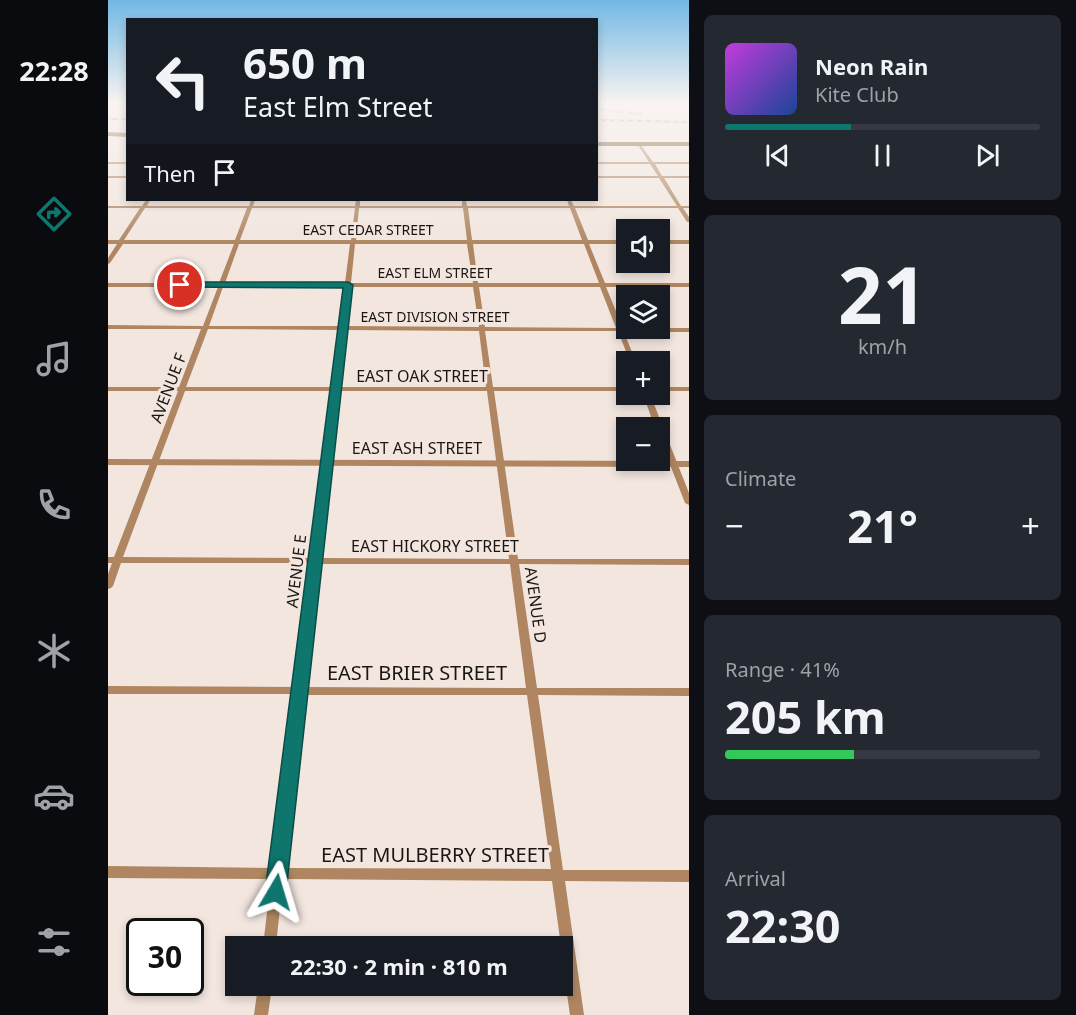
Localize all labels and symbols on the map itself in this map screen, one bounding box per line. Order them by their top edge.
street label: EAST CEDAR STREET [302,220,434,239]
pin [154,259,205,310]
street label: EAST ELM STREET [378,263,493,282]
street label: EAST DIVISION STREET [360,307,510,326]
street label: AVENUE F [145,350,191,426]
street label: EAST OAK STREET [356,365,488,387]
street label: EAST ASH STREET [352,437,482,459]
street label: AVENUE E [281,533,311,609]
street label: EAST HICKORY STREET [351,535,519,557]
street label: AVENUE D [520,565,552,645]
street label: EAST BRIER STREET [327,659,507,686]
street label: EAST MULBERRY STREET [321,841,549,868]
position arrow [244,860,308,924]
speed limit sign: 30 [126,918,204,996]

